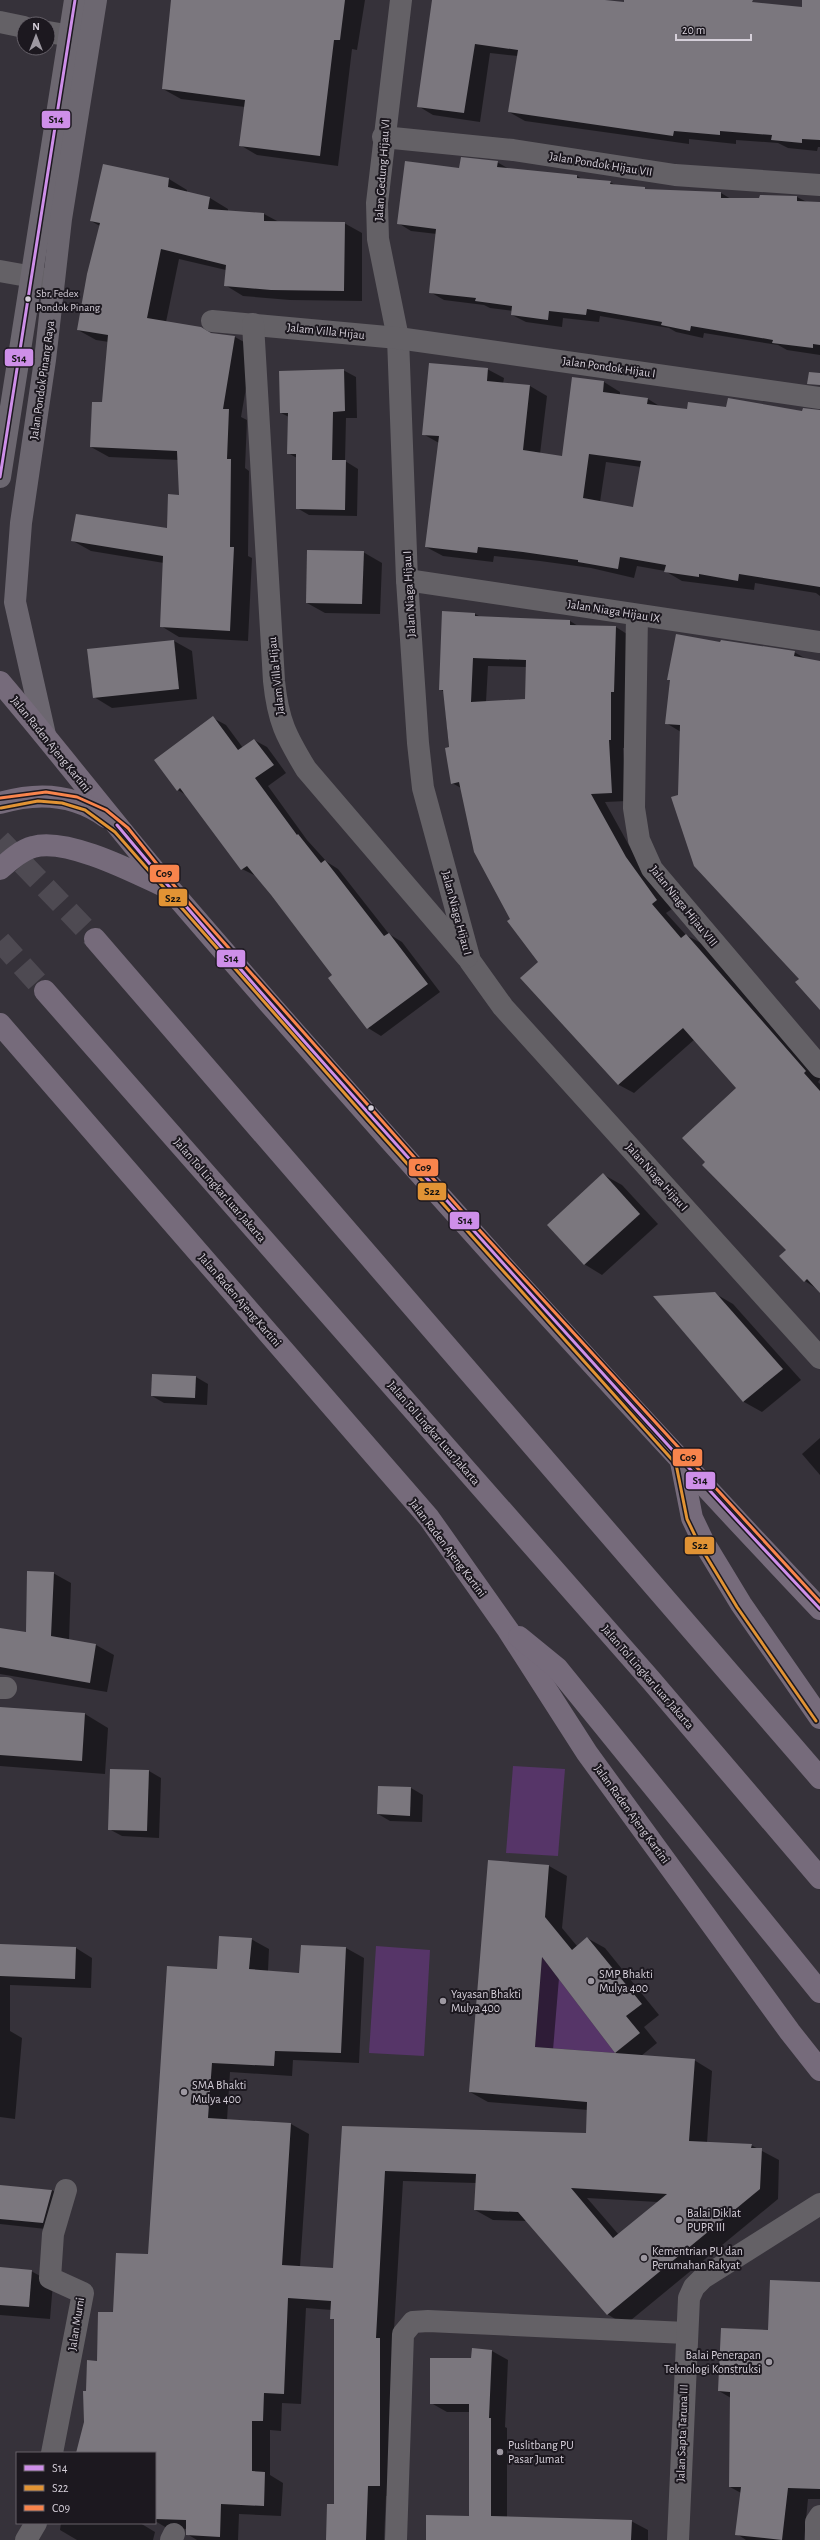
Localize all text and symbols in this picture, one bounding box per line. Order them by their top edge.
north arrow [16,16,56,56]
scale bar [676,16,751,42]
text: N [32,21,40,32]
text: 20 m [682,24,705,36]
line badge: S14 [41,110,71,129]
text: S14 [49,114,64,125]
street label: Jalan Gedung Hijau VI [372,119,393,221]
street label: Jalan Pondok Hijau VII [549,150,653,179]
place label: Sbr. Fedex Pondok Pinang [36,288,101,313]
marker: Sbr. Fedex Pondok Pinang [23,294,33,304]
street label: Jalan Pondok Pinang Raya [28,319,57,440]
street label: Jalam Villa Hijau [286,321,365,342]
line badge: S14 [4,348,34,367]
text: S14 [12,353,27,364]
street label: Jalan Pondok Hijau I [561,355,656,380]
street label: Jalan Niaga Hijau I [401,550,418,638]
street label: Jalan Niaga Hijau IX [567,598,661,625]
street label: Jalam Villa Hijau [266,636,287,715]
street label: Jalan Raden Ajeng Kartini [8,694,93,795]
street label: Jalan Niaga Hijau VIII [647,863,720,949]
line badge: C09 [149,864,180,883]
text: C09 [156,868,172,879]
street label: Jalan Niaga Hijau I [439,870,474,957]
line badge: S22 [158,888,188,907]
text: S22 [165,893,181,904]
line badge: S14 [216,949,246,968]
text: S14 [224,953,239,964]
unlabelled marker [366,1103,376,1113]
street label: Jalan Tol Lingkar Luar Jakarta [172,1136,269,1245]
street label: Jalan Niaga Hijau I [623,1141,690,1214]
line badge: C09 [408,1158,439,1177]
text: C09 [415,1162,431,1173]
line badge: S22 [417,1182,447,1201]
text: S22 [424,1186,440,1197]
line badge: S14 [449,1211,480,1230]
text: S14 [458,1215,473,1226]
street label: Jalan Raden Ajeng Kartini [196,1251,283,1349]
street label: Jalan Tol Lingkar Luar Jakarta [386,1379,483,1488]
line badge: C09 [672,1448,703,1467]
text: C09 [680,1452,696,1463]
line badge: S14 [685,1471,716,1490]
text: S14 [693,1475,708,1486]
street label: Jalan Raden Ajeng Kartini [407,1497,489,1600]
line badge: S22 [684,1536,715,1555]
text: S22 [692,1540,708,1551]
street label: Jalan Tol Lingkar Luar Jakarta [600,1623,697,1732]
street label: Jalan Raden Ajeng Kartini [591,1762,672,1866]
place label: SMP Bhakti Mulya 400 [599,1968,653,1995]
marker: SMP Bhakti Mulya 400 [586,1976,596,1986]
place label: Yayasan Bhakti Mulya 400 [451,1988,521,2015]
marker: Yayasan Bhakti Mulya 400 [438,1996,448,2006]
place label: SMA Bhakti Mulya 400 [192,2079,246,2106]
marker: SMA Bhakti Mulya 400 [179,2087,189,2097]
place label: Balai Diklat PUPR III [687,2207,741,2233]
marker: Balai Diklat PUPR III [674,2215,684,2225]
place label: Kementrian PU dan Perumahan Rakyat [652,2245,743,2272]
marker: Kementrian PU dan Perumahan Rakyat [639,2253,649,2263]
street label: Jalan Murni [66,2296,86,2352]
place label: Balai Penerapan Teknologi Konstruksi [664,2349,761,2375]
marker: Balai Penerapan Teknologi Konstruksi [764,2357,774,2367]
street label: Jalan Sapta Taruna III [674,2384,690,2482]
place label: Puslitbang PU Pasar Jumat [508,2439,574,2465]
marker: Puslitbang PU Pasar Jumat [495,2447,505,2457]
legend [16,2452,156,2524]
text: S14 [52,2462,68,2474]
text: S22 [52,2482,69,2494]
text: C09 [52,2502,71,2514]

